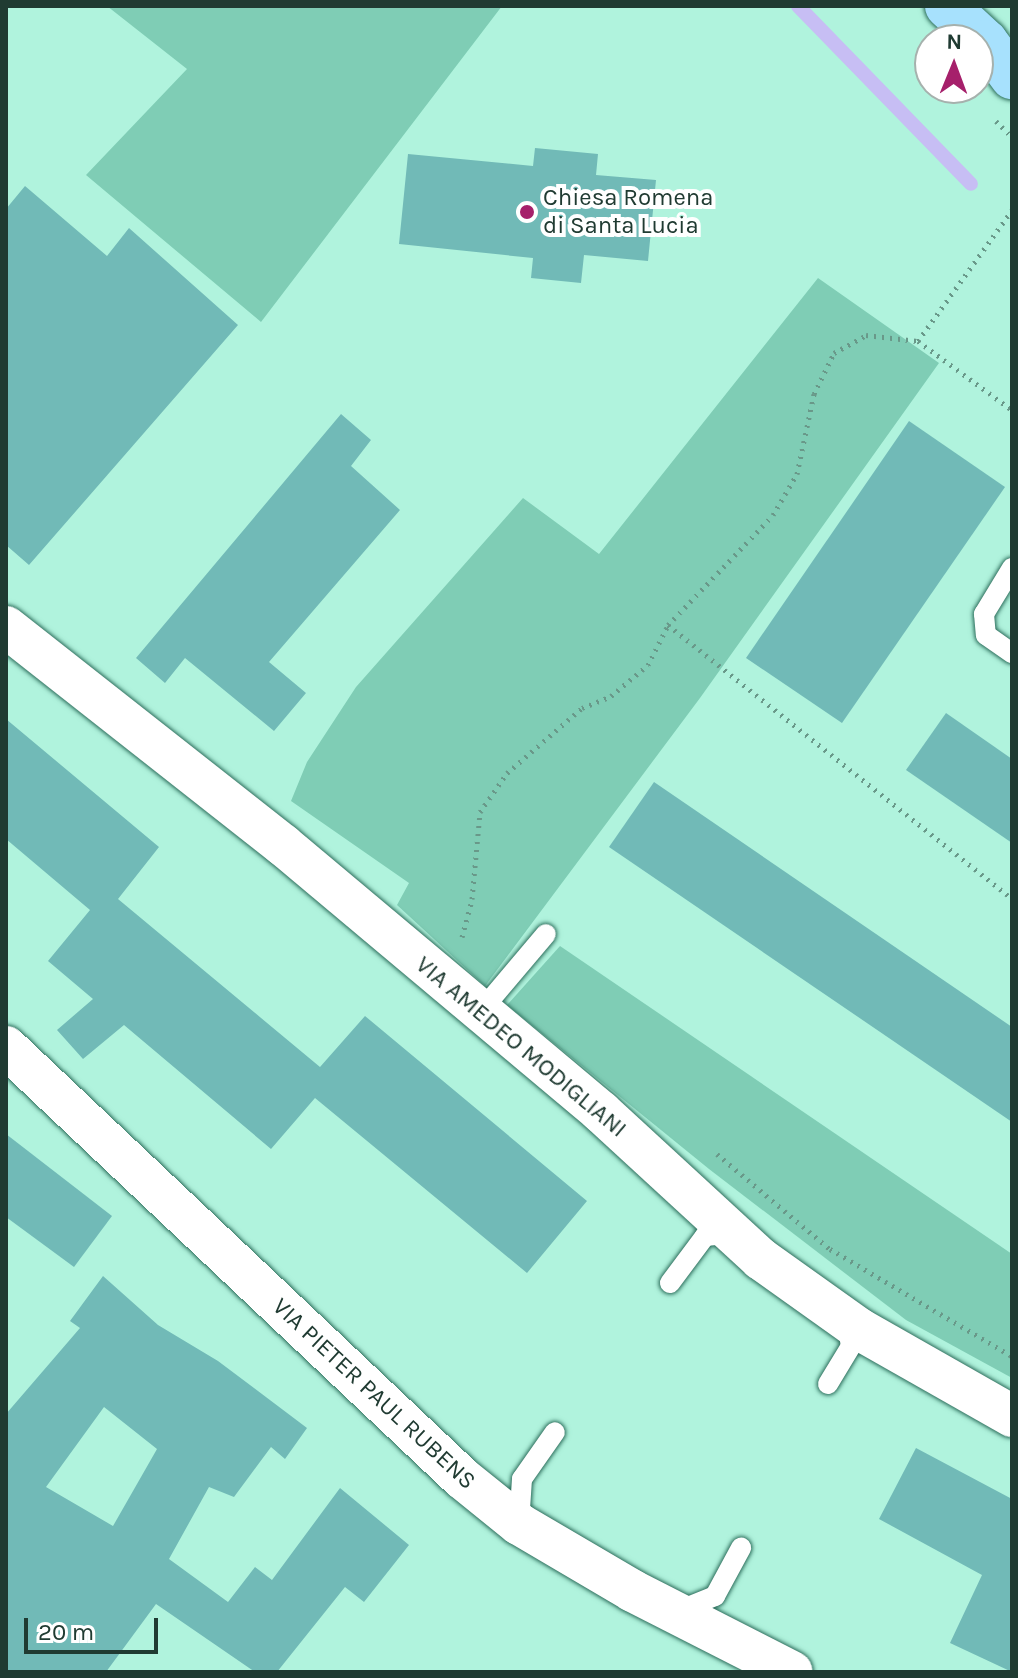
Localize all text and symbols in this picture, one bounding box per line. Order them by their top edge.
north arrow [914,24,994,104]
text: N [946,29,963,55]
place label: Chiesa Romena di Santa Lucia [543,184,713,240]
marker: Chiesa Romena di Santa Lucia [518,203,536,221]
street label: VIA AMEDEO MODIGLIANI [410,950,632,1144]
street label: VIA PIETER PAUL RUBENS [266,1292,482,1496]
scale bar [28,1602,162,1652]
text: 20 m [38,1618,94,1646]

